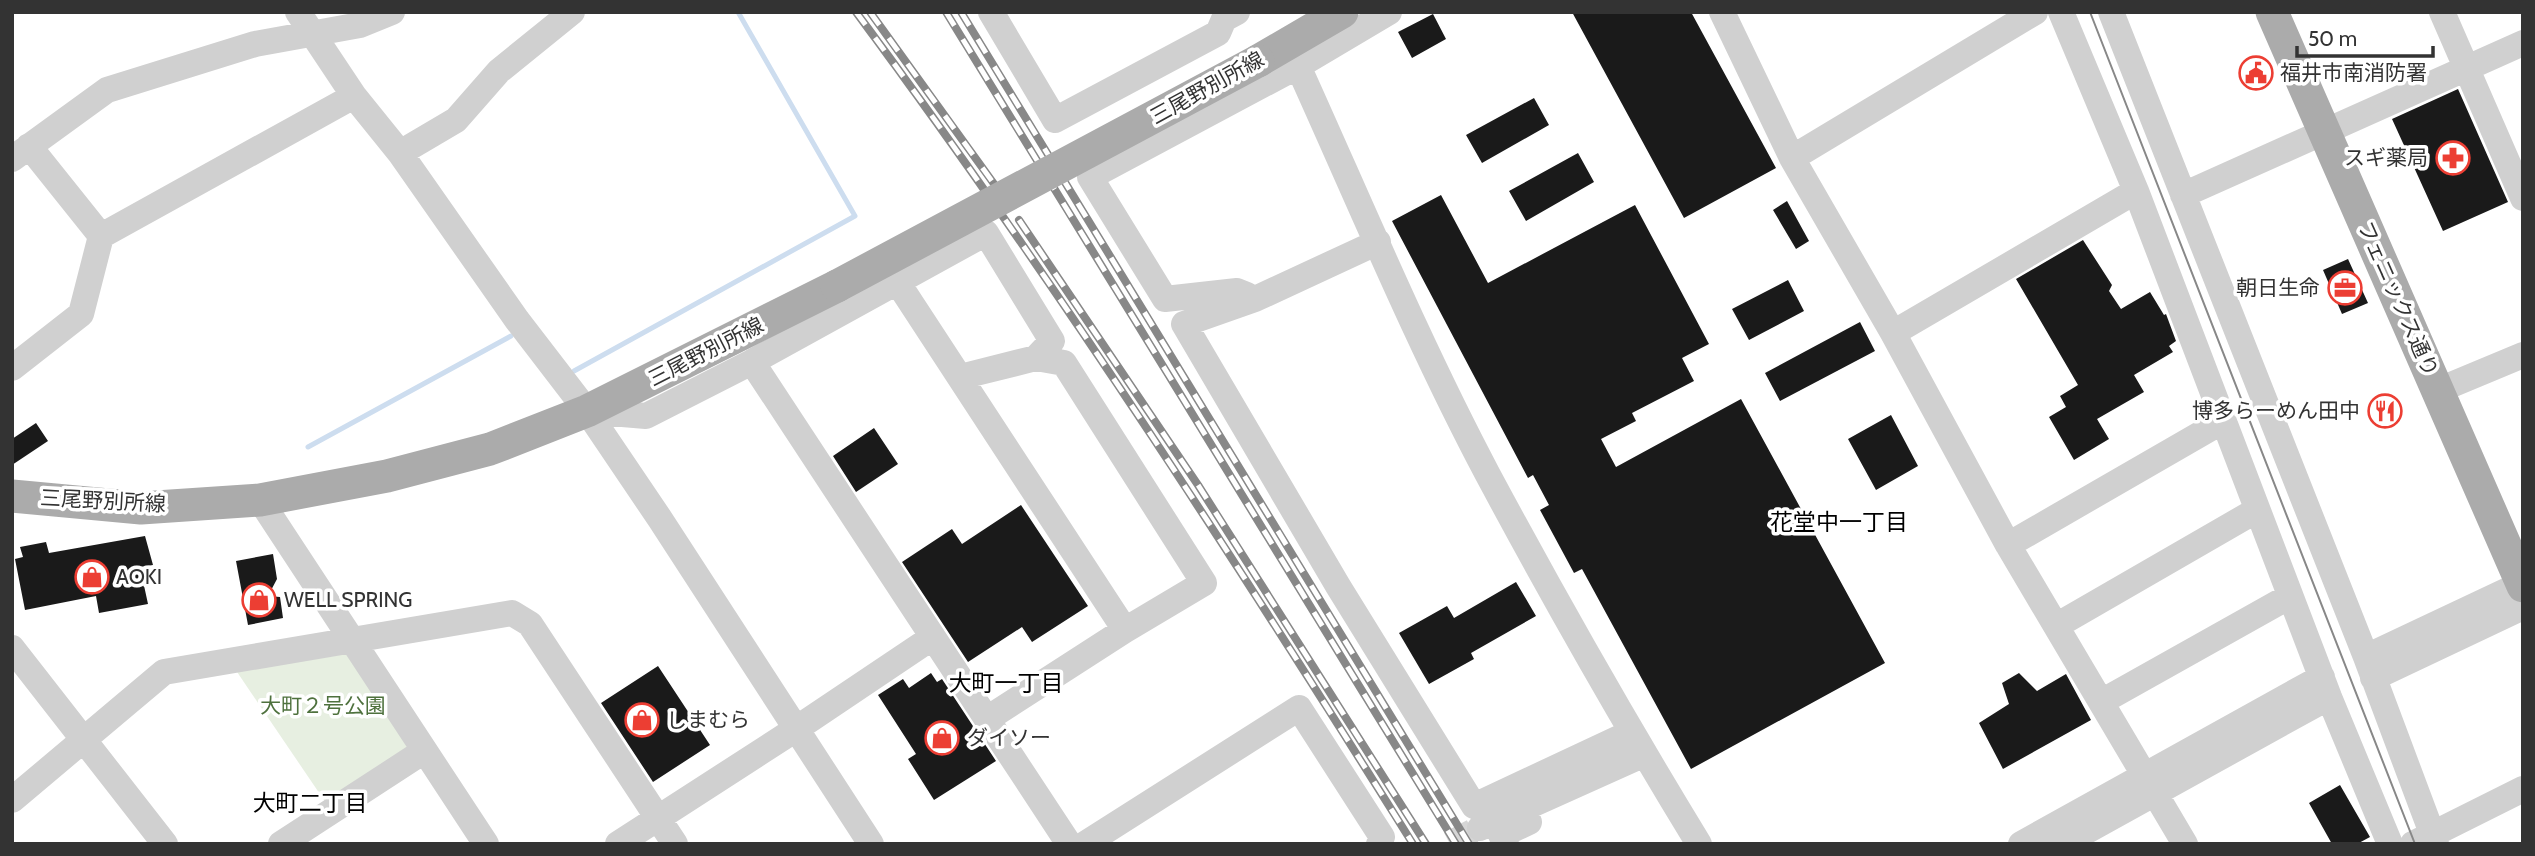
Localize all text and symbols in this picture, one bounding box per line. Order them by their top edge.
scale bar [2297,14,2434,58]
text: 50 m [2308,26,2357,51]
street label: 三尾野別所線 [1146,46,1268,129]
public building icon: 福井市南消防署 [2237,54,2275,92]
place label: 福井市南消防署 [2280,60,2427,85]
pharmacy icon: スギ薬局 [2434,139,2472,177]
place label: スギ薬局 [2344,145,2428,170]
street label: フェニックス通り [2353,217,2444,380]
office icon: 朝日生命 [2326,269,2364,307]
place label: 朝日生命 [2236,275,2320,300]
street label: 三尾野別所線 [644,312,768,391]
restaurant icon: 博多らーめん田中 [2366,392,2404,430]
place label: 博多らーめん田中 [2192,398,2360,423]
street label: 三尾野別所線 [39,485,167,516]
district label: 花堂中一丁目 [1770,508,1908,536]
shop icon: AOKI [73,558,111,596]
place label: AOKI [116,564,162,589]
shop icon: WELL SPRING [240,581,278,619]
place label: WELL SPRING [284,587,412,612]
district label: 大町一丁目 [949,669,1064,697]
park label: 大町２号公園 [260,693,386,718]
shop icon: しまむら [623,701,661,739]
place label: しまむら [666,707,750,732]
shop icon: ダイソー [923,719,961,757]
place label: ダイソー [967,725,1051,750]
district label: 大町二丁目 [253,789,368,817]

